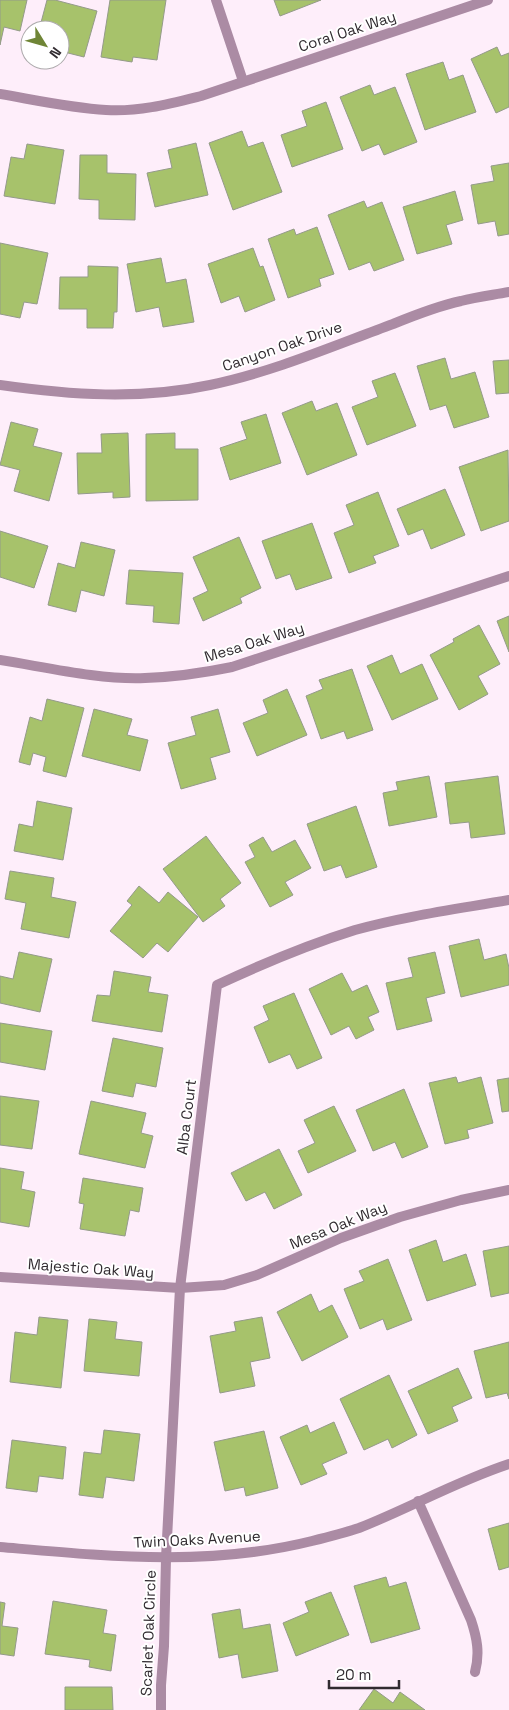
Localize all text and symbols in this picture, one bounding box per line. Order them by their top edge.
street label: Coral Oak Way [296,6,398,56]
north arrow [20,20,70,70]
text: N [45,44,65,62]
street label: Canyon Oak Drive [220,317,344,375]
street label: Mesa Oak Way [202,618,306,666]
street label: Alba Court [172,1078,200,1156]
street label: Mesa Oak Way [287,1197,389,1253]
street label: Majestic Oak Way [27,1254,155,1282]
street label: Twin Oaks Avenue [133,1526,261,1552]
street label: Scarlet Oak Circle [136,1569,160,1696]
scale bar [329,1658,399,1690]
text: 20 m [336,1665,371,1684]

